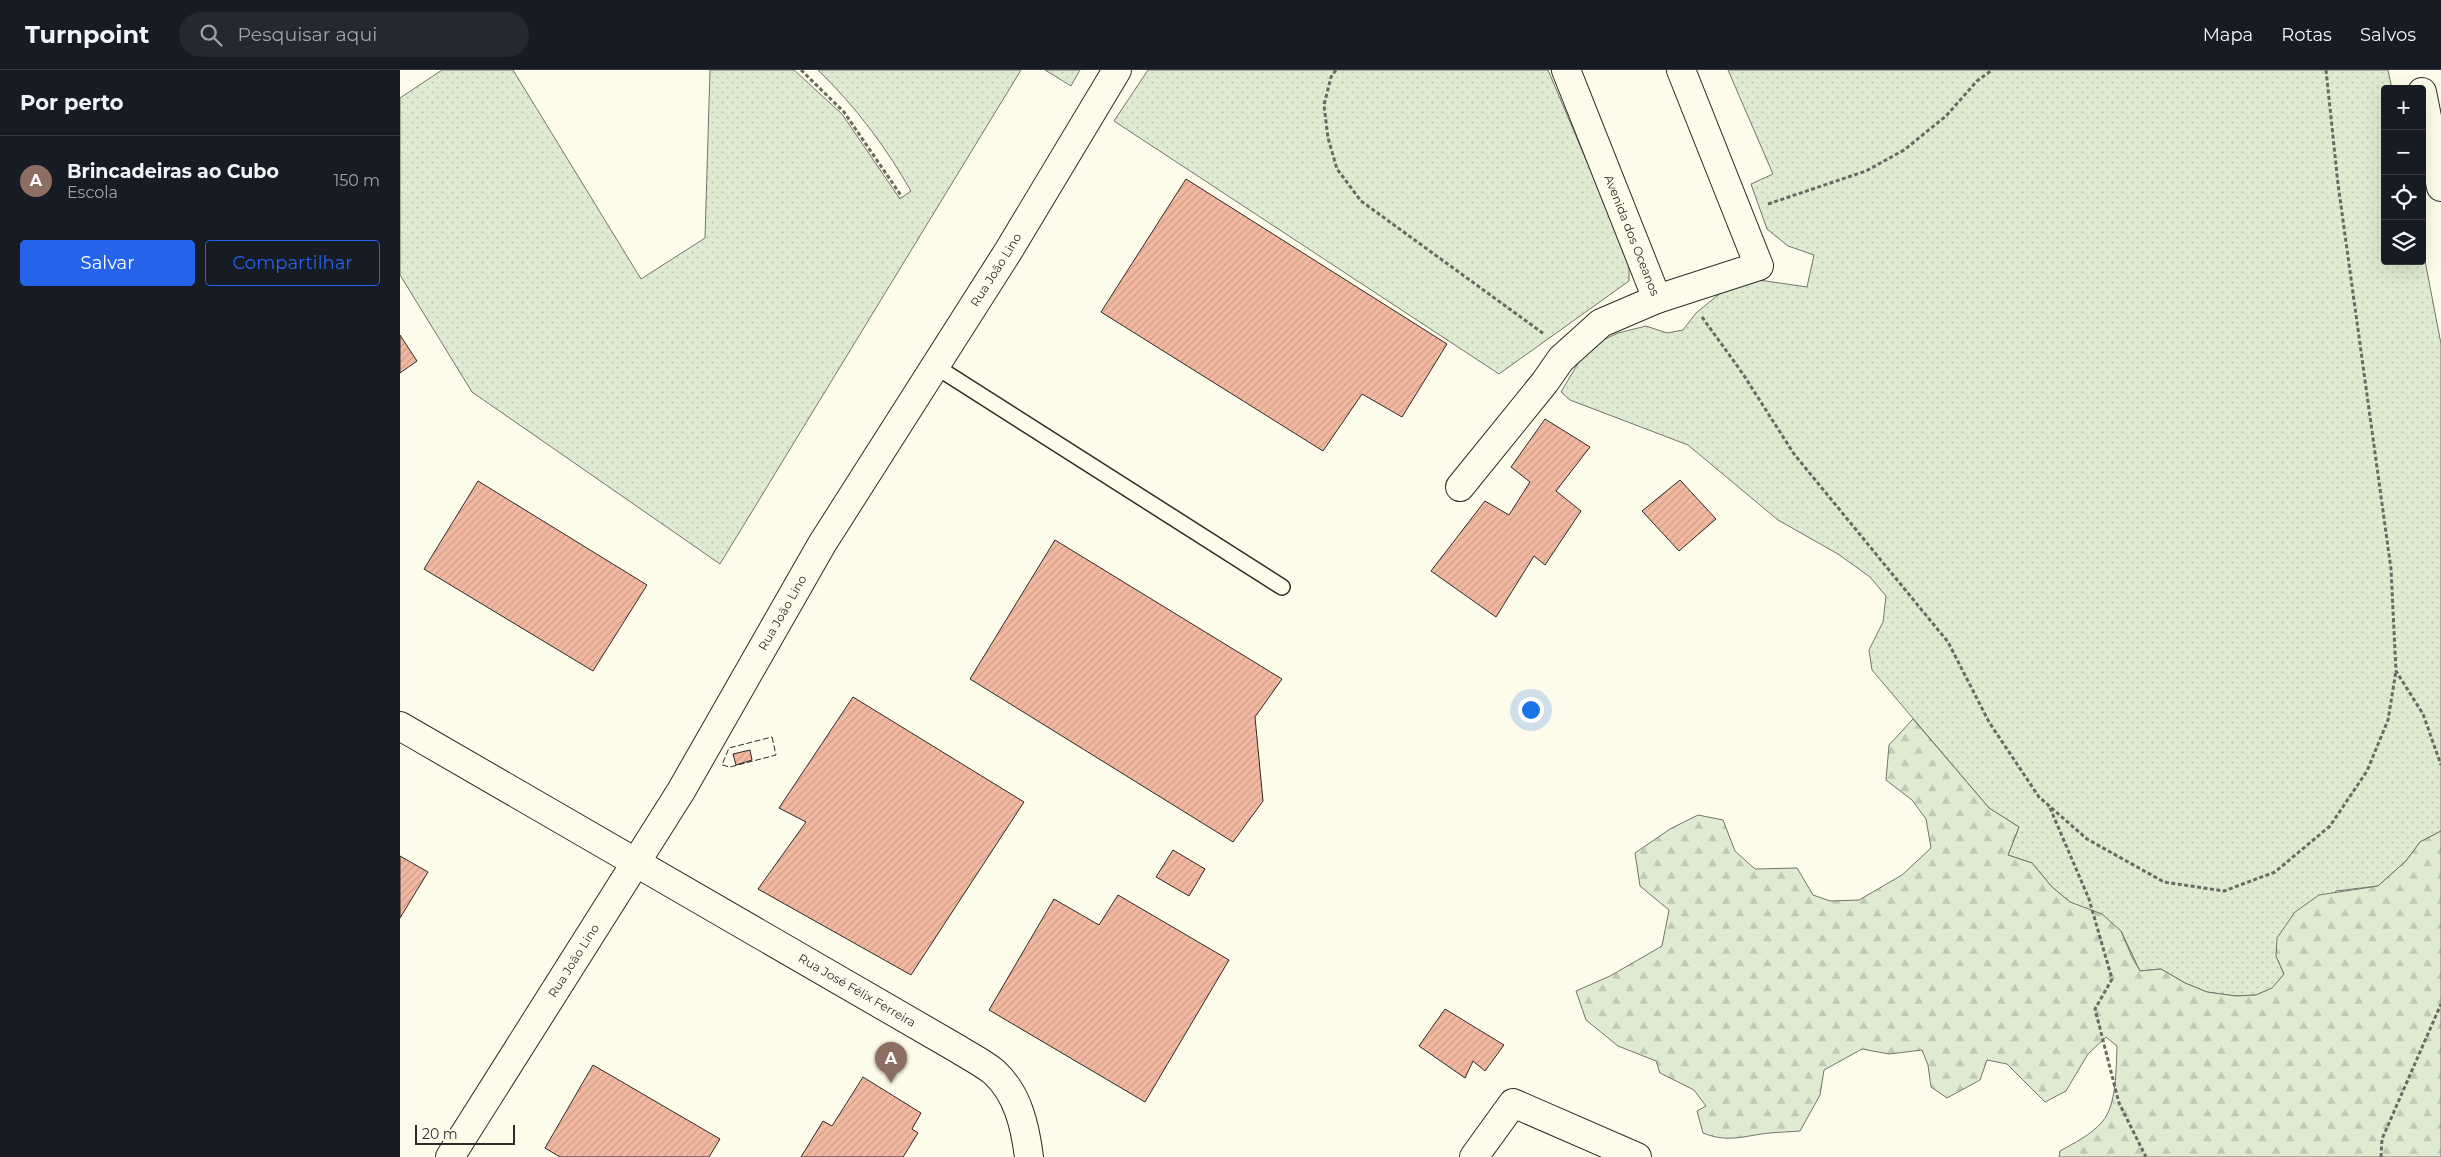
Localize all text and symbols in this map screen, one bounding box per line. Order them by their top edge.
search box [179,12,529,57]
text: Turnpoint [25,20,149,49]
icon: search [197,21,225,49]
text: Pesquisar aqui [237,23,377,46]
text: Mapa [2203,24,2253,46]
text: Rotas [2281,24,2332,46]
text: Salvos [2360,24,2416,46]
map controls [2381,85,2426,265]
button: + [2381,85,2426,130]
text: Por perto [20,90,124,115]
button: − [2381,130,2426,175]
text: Brincadeiras ao Cubo [67,160,279,183]
text: A [30,171,42,190]
text: 150 m [333,171,380,190]
street label: Avenida dos Oceanos [1601,173,1663,298]
button: locate [2381,175,2426,220]
text: Escola [67,183,118,202]
button: layers [2381,220,2426,265]
street label: Rua João Lino [967,230,1025,309]
button: Salvar [20,240,195,286]
button: Compartilhar [205,240,380,286]
street label: Rua João Lino [755,572,810,653]
your location [1518,697,1544,723]
street label: Rua João Lino [545,921,602,1000]
street label: Rua José Félix Ferreira [796,950,919,1030]
pin: A [875,1042,907,1083]
scale bar [415,1122,515,1145]
text: 20 m [422,1125,458,1143]

